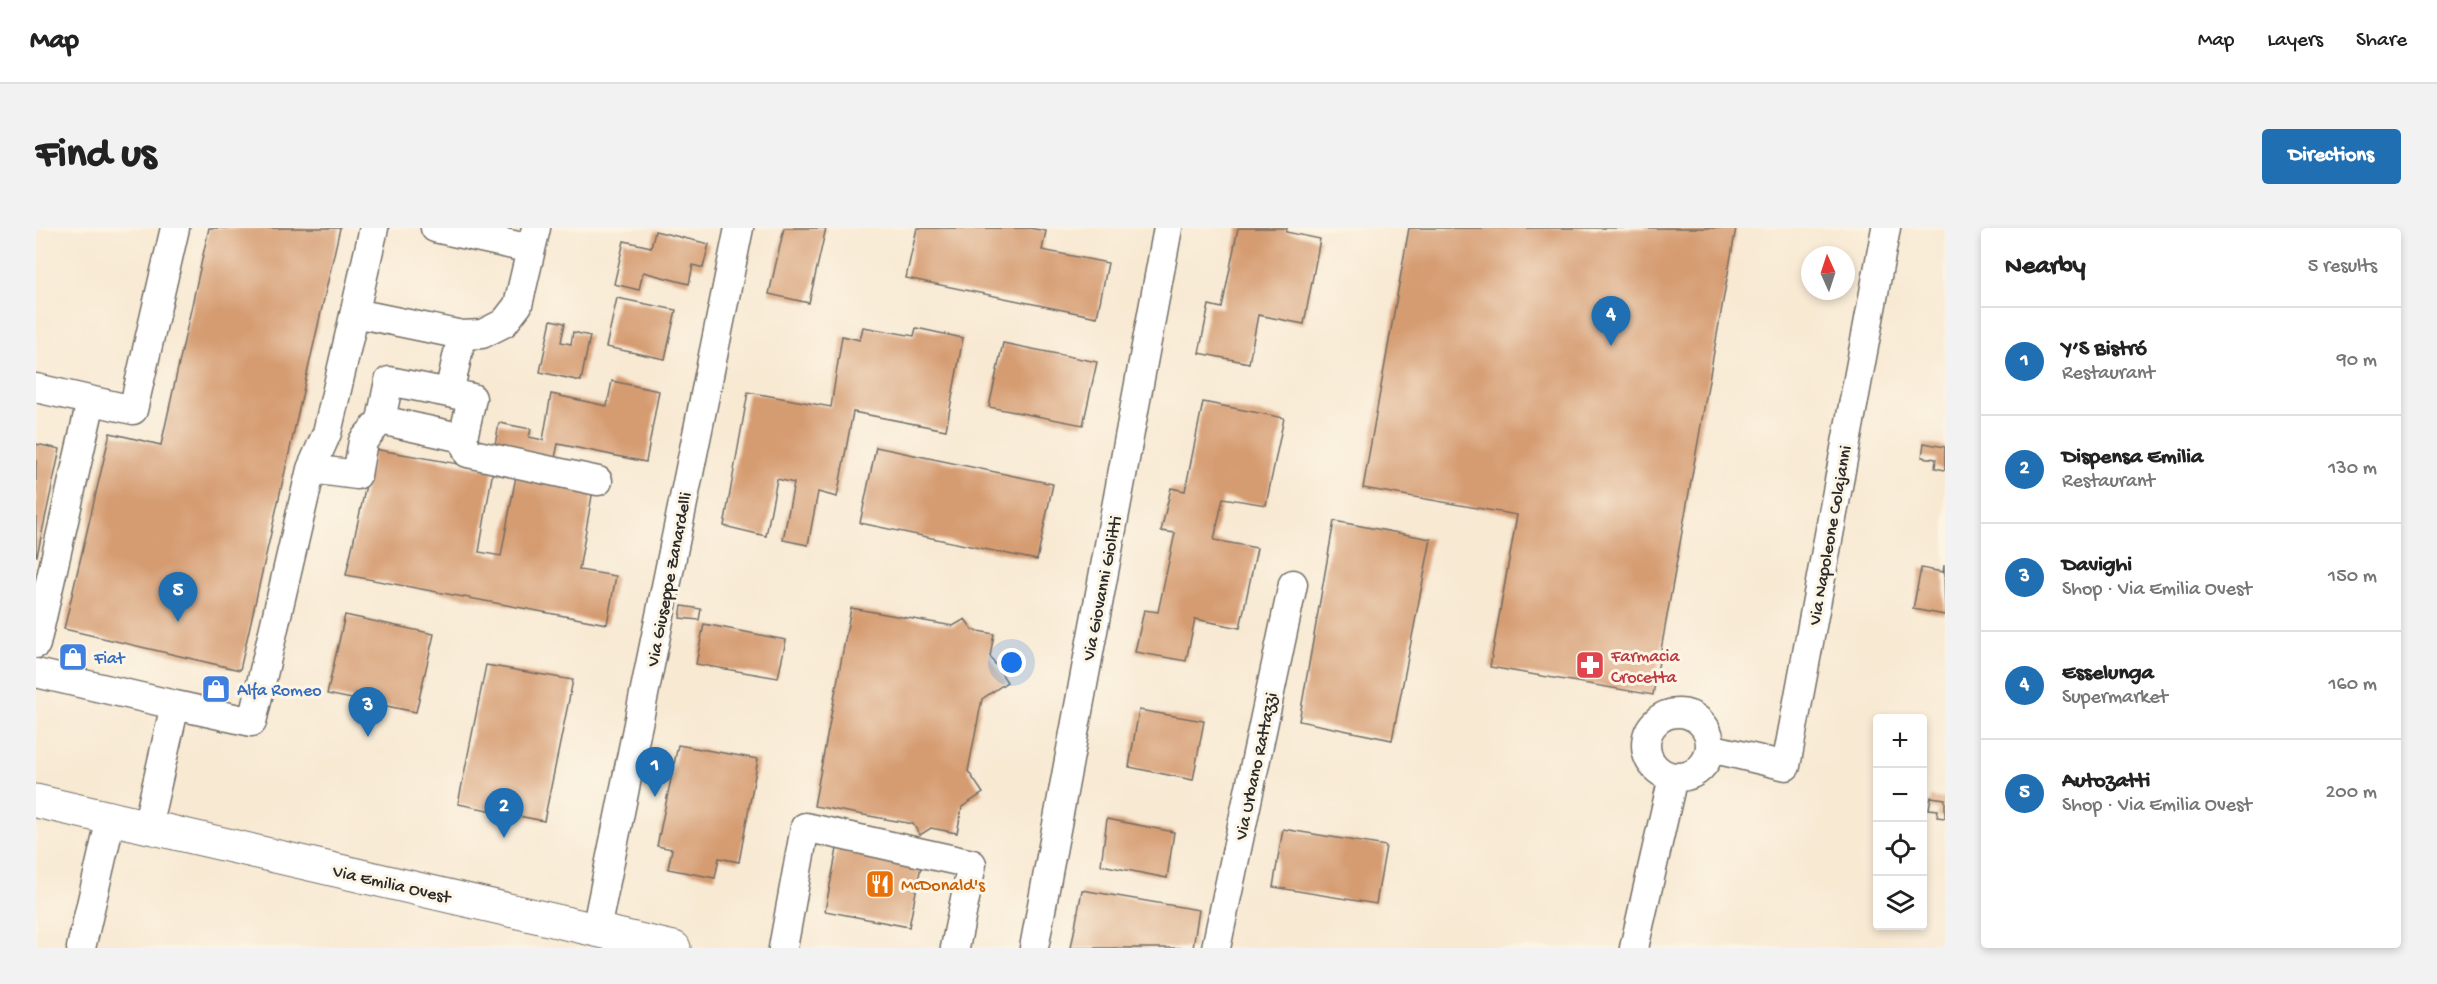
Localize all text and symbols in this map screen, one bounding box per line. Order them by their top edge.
text: Map [30,25,79,58]
text: Map [2198,29,2234,54]
text: Layers [2267,29,2323,54]
text: Share [2356,29,2407,54]
button: Directions [2262,129,2401,184]
text: Find us [36,132,156,181]
north arrow [1801,246,1855,300]
text: Nearby [2005,252,2086,283]
text: 5 results [2308,256,2377,279]
pin: 4 [1592,296,1630,346]
text: Y’S Bistró [2062,337,2147,363]
text: 1 [2020,350,2029,373]
text: 90 m [2337,350,2377,373]
text: Restaurant [2062,363,2155,386]
street label: Via Napoleone Colajanni [1805,444,1858,628]
text: Dispensa Emilia [2062,445,2203,471]
text: 2 [2020,458,2029,481]
text: 130 m [2328,458,2377,481]
text: Restaurant [2062,471,2155,494]
street label: Via Giuseppe Zanardelli [643,490,698,669]
street label: Via Giovanni Giolitti [1079,514,1128,664]
text: Davighi [2062,553,2132,579]
text: 3 [2019,566,2030,589]
text: 150 m [2328,566,2377,589]
pin: 5 [158,572,198,622]
text: Shop · Via Emilia Ovest [2062,579,2252,602]
shop icon: Fiat [57,641,89,673]
place label: Farmacia Crocetta [1610,647,1680,689]
your location [997,648,1026,677]
place label: Fiat [93,649,126,670]
pharmacy icon: Farmacia Crocetta [1574,649,1606,681]
text: Esselunga [2062,661,2154,687]
shop icon: Alfa Romeo [200,673,232,705]
text: 4 [2020,674,2029,697]
text: 160 m [2328,674,2377,697]
place label: Alfa Romeo [237,681,322,702]
text: Supermarket [2062,687,2168,710]
pin: 3 [348,688,388,737]
street label: Via Urbano Rattazzi [1231,691,1283,843]
map controls [1873,714,1927,930]
button: + [1873,714,1927,768]
pin: 1 [636,748,674,797]
button: − [1873,768,1927,822]
text: Autozatti [2062,769,2150,795]
text: 5 [2019,782,2030,805]
text: 200 m [2326,782,2377,805]
pin: 2 [484,788,524,838]
text: Shop · Via Emilia Ovest [2062,795,2252,818]
button: locate [1873,822,1927,876]
street label: Via Emilia Ovest [330,861,454,910]
restaurant icon: McDonald's [864,868,896,900]
place label: McDonald's [901,876,986,897]
button: layers [1873,876,1927,930]

